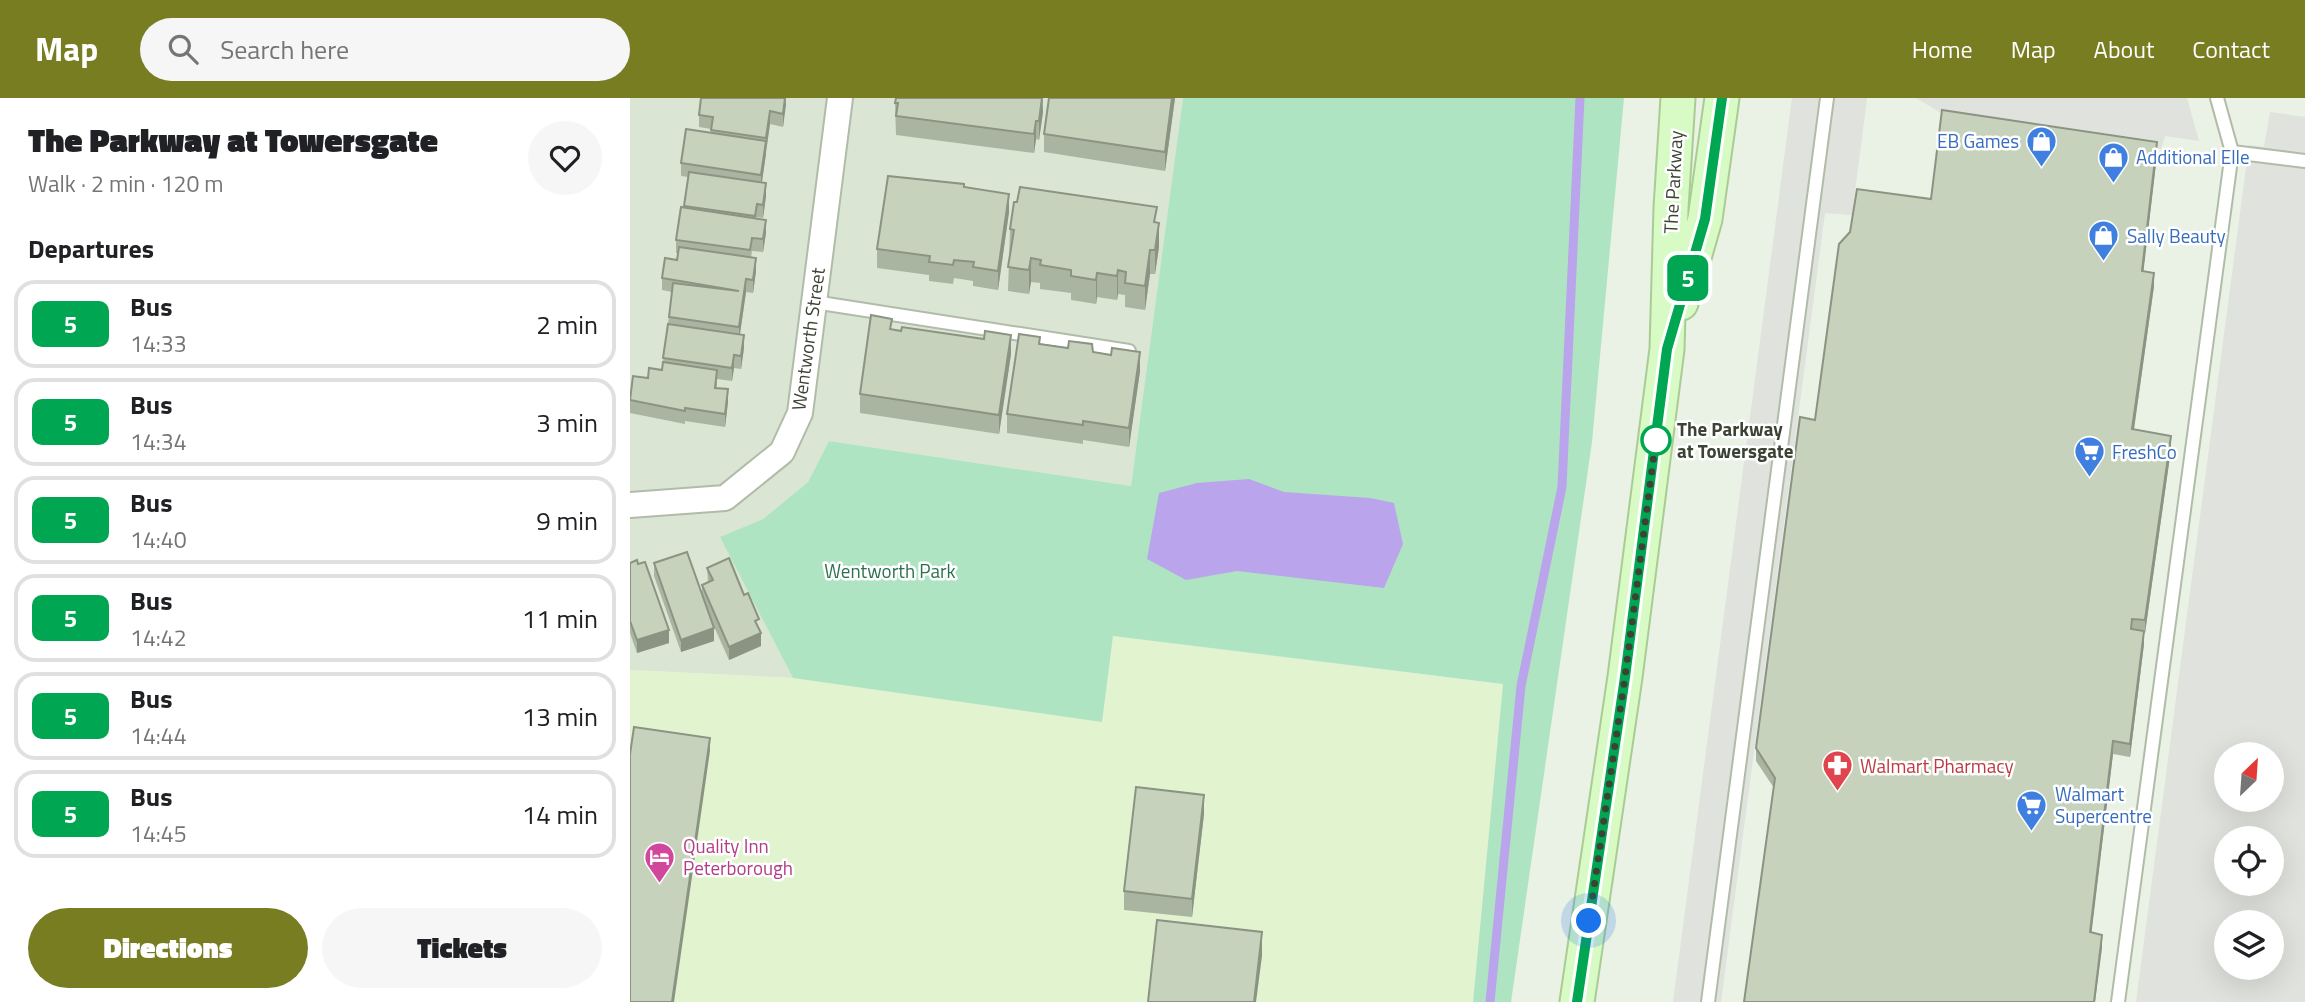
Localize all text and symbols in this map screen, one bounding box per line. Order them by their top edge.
search box [140,18,630,81]
text: Map [35,24,98,74]
icon: search [164,30,202,68]
text: Search here [220,30,349,69]
text: Home [1912,31,1973,67]
text: Map [2011,31,2056,67]
text: About [2094,31,2154,67]
text: Contact [2192,31,2270,67]
text: The Parkway at Towersgate [28,115,438,165]
button: heart [528,121,602,195]
shop icon: EB Games [2025,124,2059,168]
place label: EB Games [1937,126,2019,155]
street label: The Parkway [1655,130,1690,234]
shop icon: Additional Elle [2096,140,2130,184]
place label: Additional Elle [2136,142,2250,171]
text: Walk · 2 min · 120 m [28,166,224,201]
shop icon: Sally Beauty [2087,219,2121,263]
place label: Sally Beauty [2127,221,2226,250]
text: Departures [28,229,154,268]
line badge: 5 [1665,255,1711,301]
text: 5 [1681,260,1695,296]
street label: Wentworth Street [783,265,832,412]
text: Bus [130,287,172,326]
text: 2 min [536,305,598,344]
text: 5 [64,306,77,342]
text: 14:33 [130,326,187,361]
text: Bus [130,385,172,424]
text: 3 min [536,403,598,442]
text: 5 [64,404,77,440]
place label: The Parkway at Towersgate [1677,414,1794,465]
text: 14:34 [130,424,187,459]
marker: The Parkway at Towersgate [1641,425,1671,455]
supermarket icon: FreshCo [2072,435,2106,479]
place label: FreshCo [2112,437,2177,466]
text: Bus [130,483,172,522]
text: 9 min [536,501,598,540]
text: 5 [64,502,77,538]
text: 14:40 [130,522,187,557]
park label: Wentworth Park [824,556,956,585]
text: Bus [130,581,172,620]
text: 11 min [522,599,598,638]
text: 5 [64,600,77,636]
text: 14:42 [130,620,187,655]
text: Bus [130,679,172,718]
text: 13 min [522,697,598,736]
text: 5 [64,698,77,734]
text: 14:44 [130,718,187,753]
north arrow [2214,742,2284,812]
map controls [2214,742,2284,980]
pharmacy icon: Walmart Pharmacy [1820,749,1854,793]
place label: Walmart Pharmacy [1860,751,2014,780]
text: Bus [130,777,172,816]
place label: Walmart Supercentre [2055,779,2152,830]
supermarket icon: Walmart Supercentre [2015,788,2049,832]
text: 14 min [522,795,598,834]
text: 5 [64,796,77,832]
text: 14:45 [130,816,187,851]
button: locate [2214,826,2284,896]
place label: Quality Inn Peterborough [683,831,793,882]
hotel icon: Quality Inn Peterborough [643,840,677,884]
your location [1571,903,1606,938]
button: Directions [28,908,308,988]
button: Tickets [322,908,602,988]
button: layers [2214,910,2284,980]

